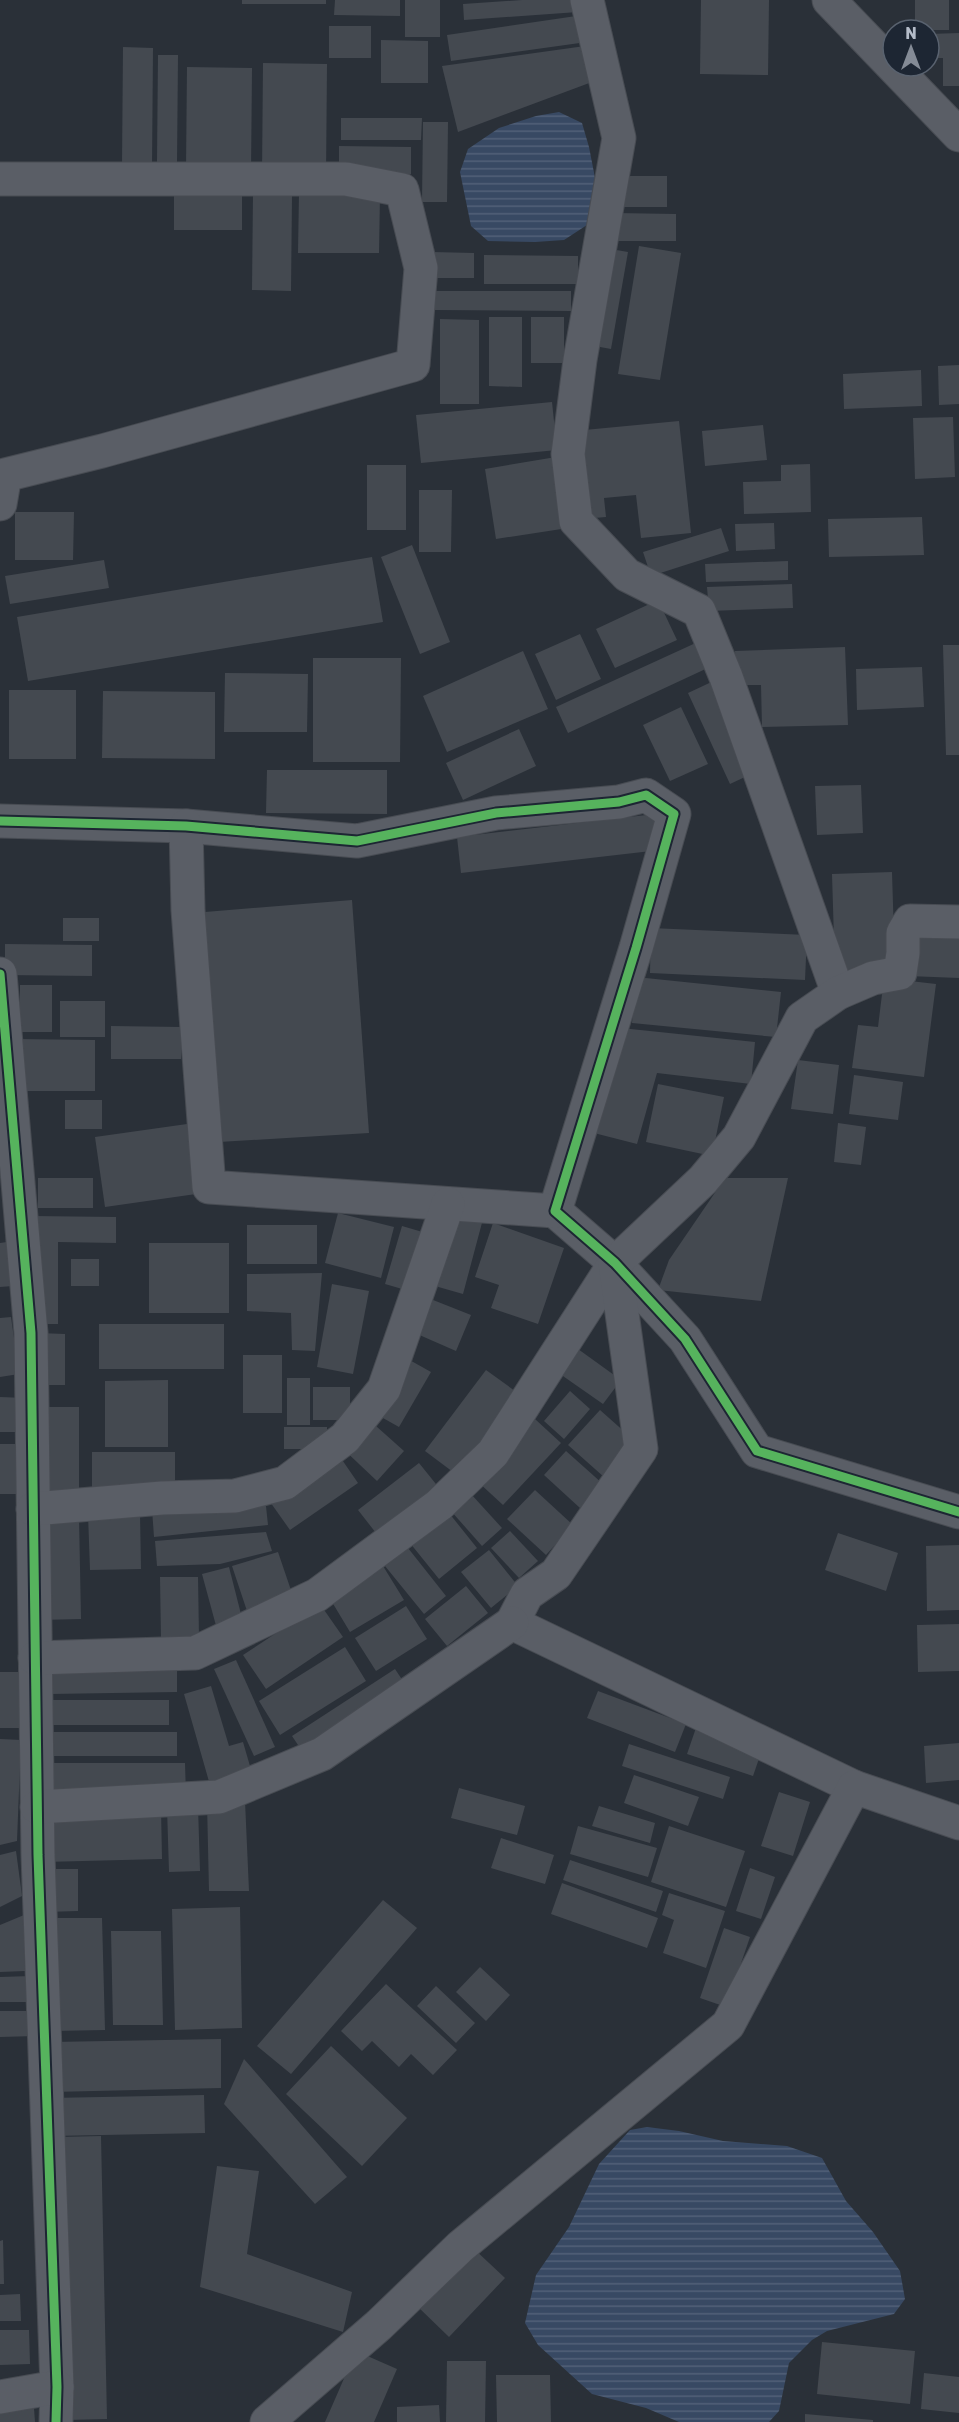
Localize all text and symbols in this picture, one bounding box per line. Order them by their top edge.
north arrow [881,18,941,78]
text: N [905,24,917,43]

